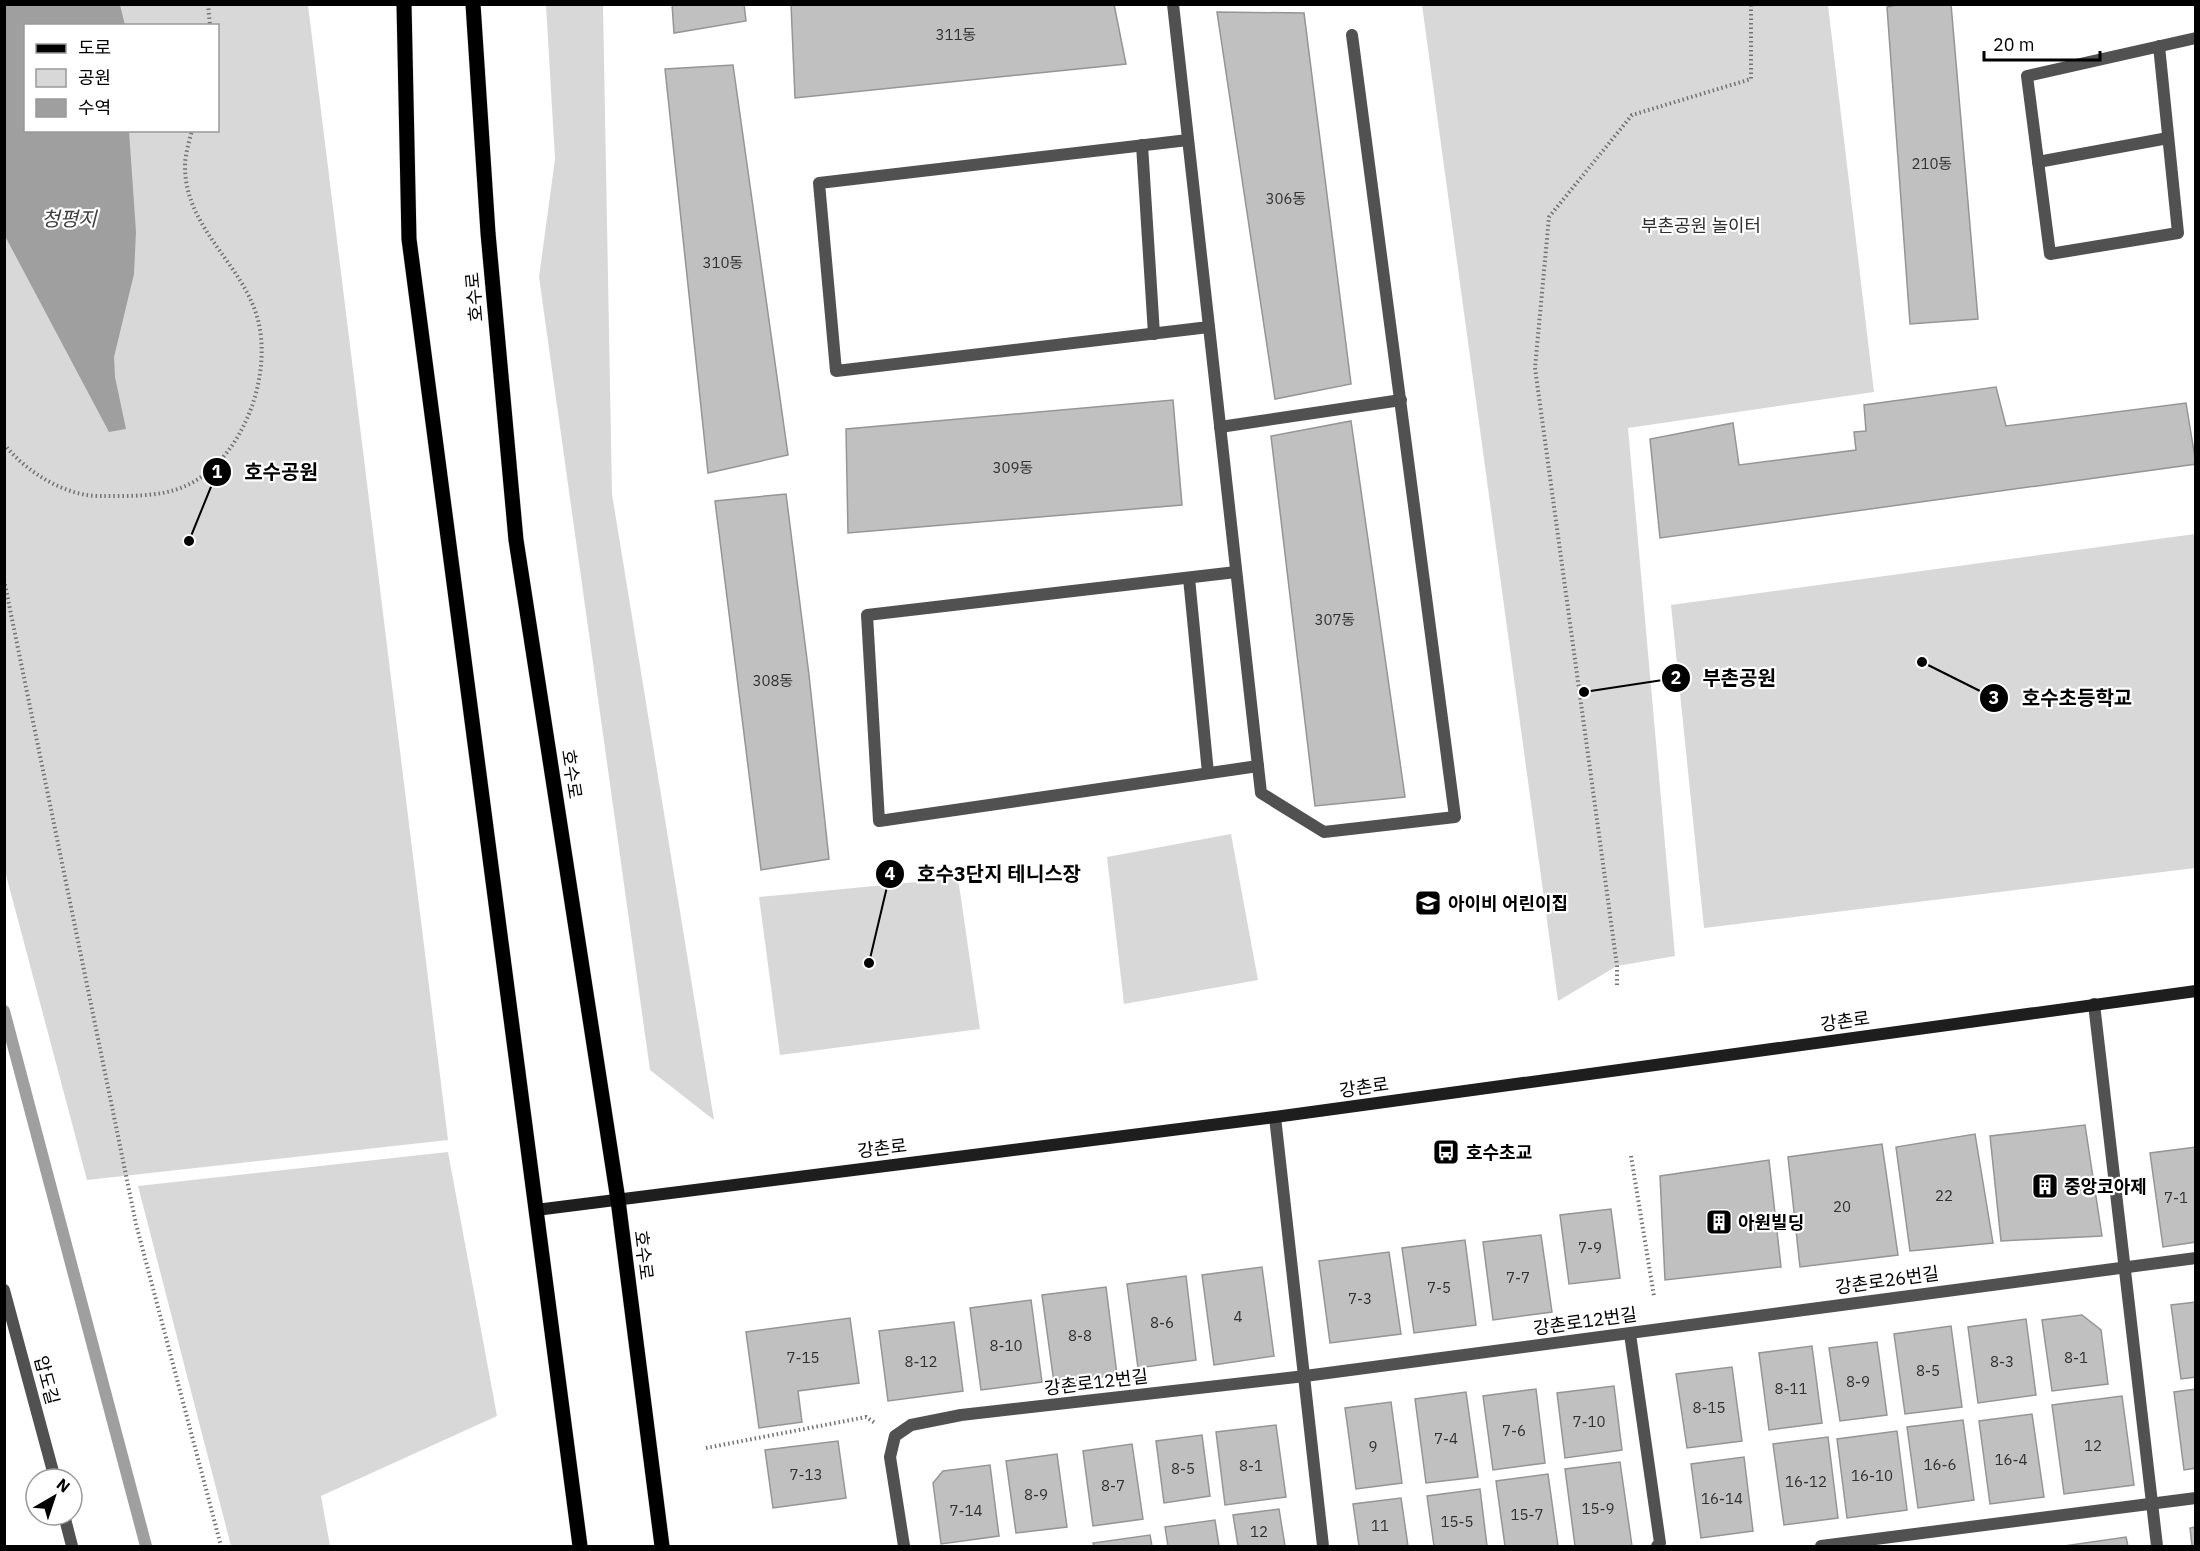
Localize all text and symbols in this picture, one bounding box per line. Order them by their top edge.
legend [24,24,219,132]
scale bar [1984,24,2100,62]
house number: 311동 [936,25,976,44]
text: 20 m [1993,33,2035,56]
text: 도로 [78,36,111,59]
text: 공원 [78,66,111,89]
text: 수역 [78,96,111,119]
house number: 210동 [1912,154,1952,173]
house number: 306동 [1266,189,1306,208]
water label: 청평지 [41,205,98,232]
park label: 부촌공원 놀이터 [1641,214,1761,237]
house number: 310동 [703,253,743,272]
street label: 호수로 [460,271,488,323]
callout: 호수공원 [202,453,329,491]
text: 호수공원 [244,458,318,485]
house number: 309동 [993,458,1033,477]
text: 1 [212,460,223,483]
house number: 307동 [1315,610,1355,629]
callout: 부촌공원 [1661,659,1788,697]
text: 부촌공원 [1702,664,1776,691]
text: 2 [1671,666,1681,689]
house number: 308동 [753,671,793,690]
callout: 호수초등학교 [1979,679,2144,717]
text: 호수초등학교 [2022,684,2132,711]
text: 3 [1989,686,1999,709]
street label: 호수로 [557,748,587,800]
callout: 호수3단지 테니스장 [875,855,1093,893]
text: 호수3단지 테니스장 [917,860,1081,887]
text: 4 [885,862,896,885]
school or university icon: 아이비 어린이집 [1413,888,1443,918]
place label: 아이비 어린이집 [1448,892,1568,915]
street label: 강촌로 [1819,1006,1871,1036]
street label: 강촌로 [1338,1072,1390,1102]
street label: 강촌로 [856,1134,908,1162]
bus stop icon: 호수초교 [1431,1137,1461,1167]
place label: 호수초교 [1466,1141,1532,1164]
building icon: 중앙코아제 [2030,1171,2060,1201]
place label: 중앙코아제 [2064,1175,2147,1198]
house number: 22 [1935,1186,1953,1205]
house number: 7-1 [2164,1188,2188,1207]
house number: 20 [1833,1197,1851,1216]
building icon: 아원빌딩 [1704,1207,1734,1237]
place label: 아원빌딩 [1738,1211,1804,1234]
street label: 호수로 [630,1229,658,1281]
house number: 7-9 [1578,1238,1602,1257]
street label: 강촌로26번길 [1834,1261,1940,1299]
house number: 7-7 [1506,1268,1530,1287]
house number: 7-5 [1427,1278,1451,1297]
house number: 7-3 [1348,1289,1372,1308]
street label: 강촌로12번길 [1532,1302,1638,1340]
house number: 4 [1233,1307,1243,1326]
house number: 8-6 [1150,1313,1174,1332]
house number: 8-8 [1068,1326,1092,1345]
house number: 8-10 [990,1336,1023,1355]
house number: 7-15 [787,1348,820,1367]
house number: 8-1 [2064,1348,2088,1367]
house number: 8-12 [905,1352,938,1371]
house number: 8-3 [1990,1352,2014,1371]
street label: 압도길 [29,1353,65,1407]
house number: 8-5 [1916,1361,1940,1380]
street label: 강촌로12번길 [1043,1364,1149,1400]
house number: 8-9 [1846,1372,1870,1391]
house number: 8-11 [1775,1379,1808,1398]
house number: 8-15 [1693,1398,1726,1417]
house number: 7-10 [1573,1412,1606,1431]
house number: 7-6 [1502,1421,1526,1440]
house number: 7-4 [1434,1429,1458,1448]
house number: 12 [2084,1436,2102,1455]
house number: 9 [1368,1437,1378,1456]
house number: 16-4 [1995,1450,2028,1469]
house number: 16-6 [1924,1455,1957,1474]
house number: 8-1 [1239,1456,1263,1475]
house number: 8-5 [1171,1459,1195,1478]
house number: 7-13 [790,1465,823,1484]
house number: 16-10 [1851,1466,1893,1485]
north arrow [24,1467,84,1527]
house number: 16-12 [1785,1472,1827,1491]
text: N [53,1474,74,1497]
house number: 8-7 [1101,1476,1125,1495]
house number: 8-9 [1024,1485,1048,1504]
house number: 16-14 [1701,1489,1743,1508]
house number: 15-9 [1582,1499,1615,1518]
house number: 7-14 [950,1501,983,1520]
house number: 15-7 [1511,1505,1544,1524]
house number: 15-5 [1441,1512,1474,1531]
house number: 11 [1371,1516,1389,1535]
house number: 12 [1250,1522,1268,1541]

